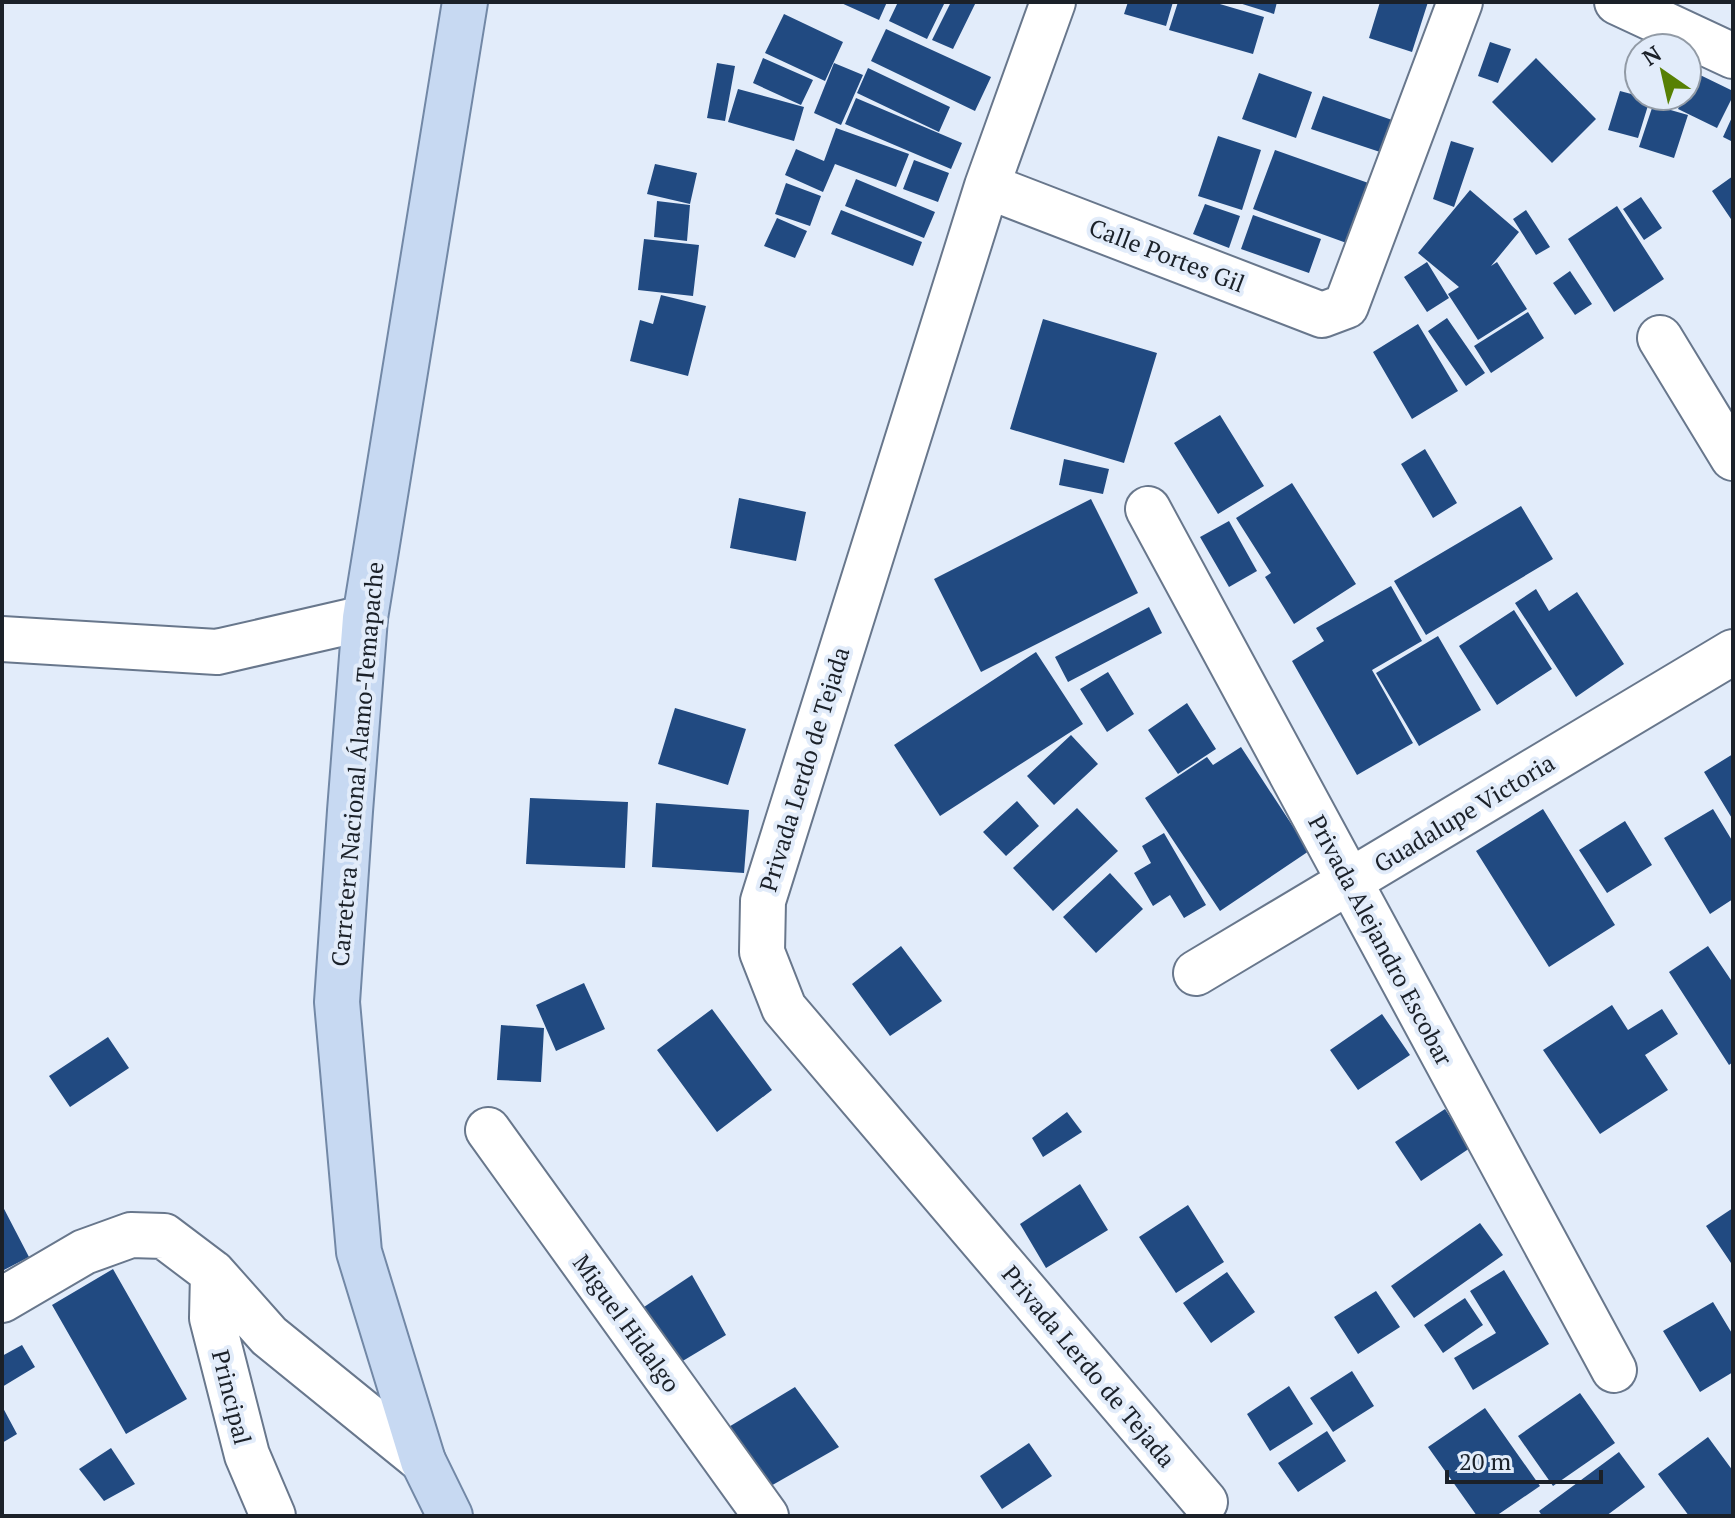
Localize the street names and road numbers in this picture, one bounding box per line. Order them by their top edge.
street label: Calle Portes Gil [1085,211,1249,299]
street label: Carretera Nacional Álamo-Temapache [323,560,391,968]
street label: Privada Lerdo de Tejada [752,643,856,895]
street label: Guadalupe Victoria [1368,746,1560,880]
street label: Privada Alejandro Escobar [1301,809,1461,1071]
street label: Miguel Hidalgo [566,1248,688,1398]
street label: Privada Lerdo de Tejada [995,1258,1183,1474]
street label: Principal [205,1346,259,1448]

